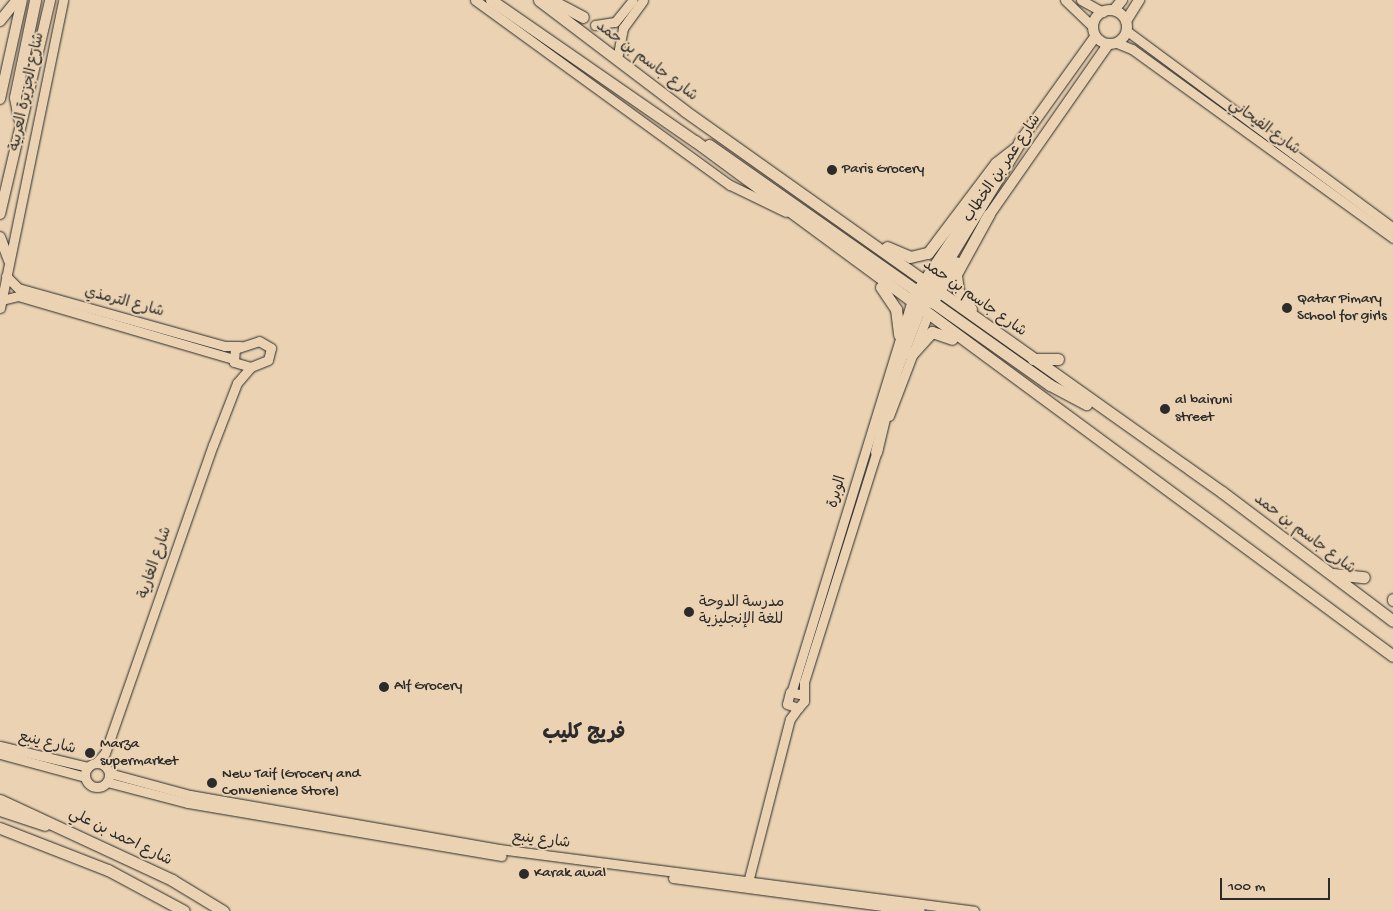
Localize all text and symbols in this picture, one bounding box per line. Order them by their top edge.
street label: شارع جاسم بن حمد [592,18,700,106]
street label: شارع الجزيرة العربية [7,31,49,153]
street label: شارع الفيحاني [1225,96,1303,160]
street label: شارع عمر بن الخطاب [960,112,1046,226]
place label: Paris Grocery [842,161,924,179]
marker: Paris Grocery [826,164,838,176]
street label: شارع جاسم بن حمد [919,256,1029,342]
street label: شارع الترمذي [82,284,166,322]
place label: Qatar Pimary School for girls [1297,290,1387,325]
marker: Qatar Pimary School for girls [1281,302,1293,314]
place label: al bairuni street [1175,391,1232,426]
marker: al bairuni street [1159,403,1171,415]
street label: الوبرة [825,474,851,510]
street label: شارع جاسم بن حمد [1250,491,1358,579]
street label: شارع الغارية [135,525,177,601]
place label: مدرسة الدوحة للغة الإنجليزية [699,594,784,629]
marker: مدرسة الدوحة للغة الإنجليزية [683,606,695,618]
place label: Alf Grocery [394,678,462,696]
marker: Alf Grocery [378,681,390,693]
district label: فريج كليب [543,722,625,746]
street label: شارع ينبع [17,729,77,759]
place label: Marza supermarket [100,735,178,770]
marker: Marza supermarket [84,747,96,759]
place label: New Taif (Grocery and Convenience Store) [222,765,360,800]
marker: New Taif (Grocery and Convenience Store) [206,777,218,789]
street label: شارع احمد بن علي [66,805,174,871]
street label: شارع ينبع [511,829,571,853]
place label: Karak awal [534,865,606,883]
marker: Karak awal [518,868,530,880]
scale bar [1223,868,1333,900]
text: 100 m [1228,878,1265,896]

